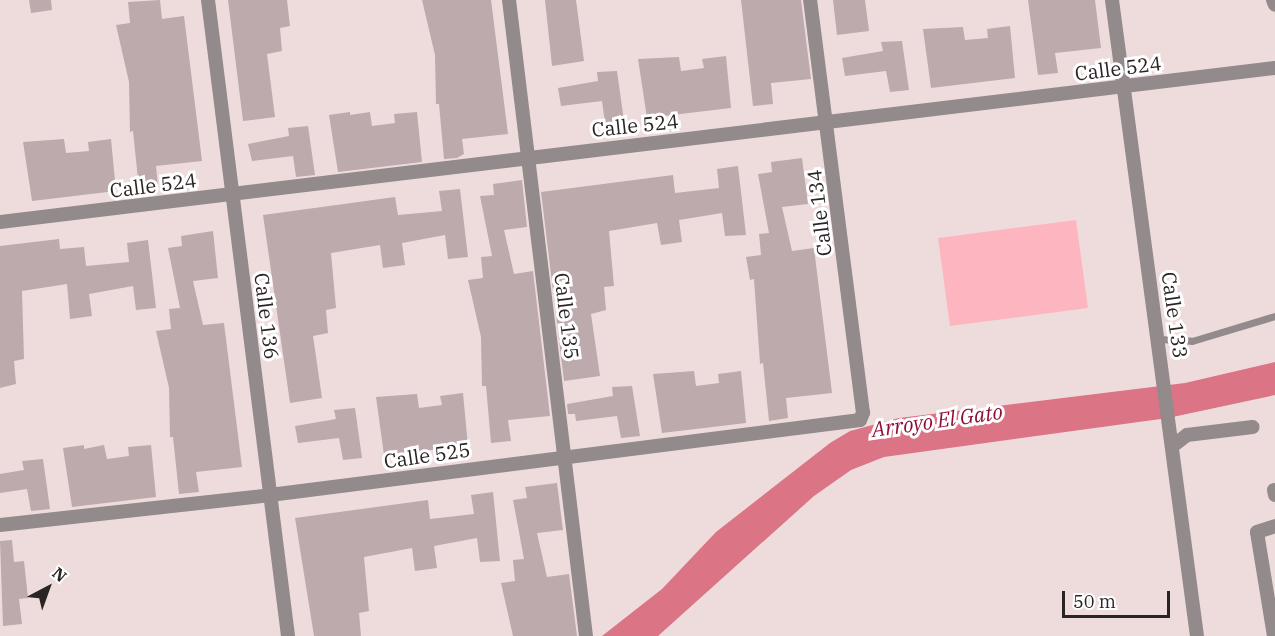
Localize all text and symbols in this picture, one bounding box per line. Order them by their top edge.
street label: Calle 524 [1073,51,1163,85]
street label: Calle 524 [590,109,680,141]
street label: Calle 524 [108,168,198,202]
street label: Calle 134 [802,168,836,258]
street label: Calle 133 [1157,270,1193,360]
street label: Calle 136 [250,271,284,361]
street label: Calle 135 [550,271,584,361]
water label: Arroyo El Gato [870,398,1004,442]
street label: Calle 525 [382,437,472,473]
north arrow [18,558,78,618]
text: N [48,563,71,586]
scale bar [1065,579,1173,617]
text: 50 m [1073,590,1116,613]

